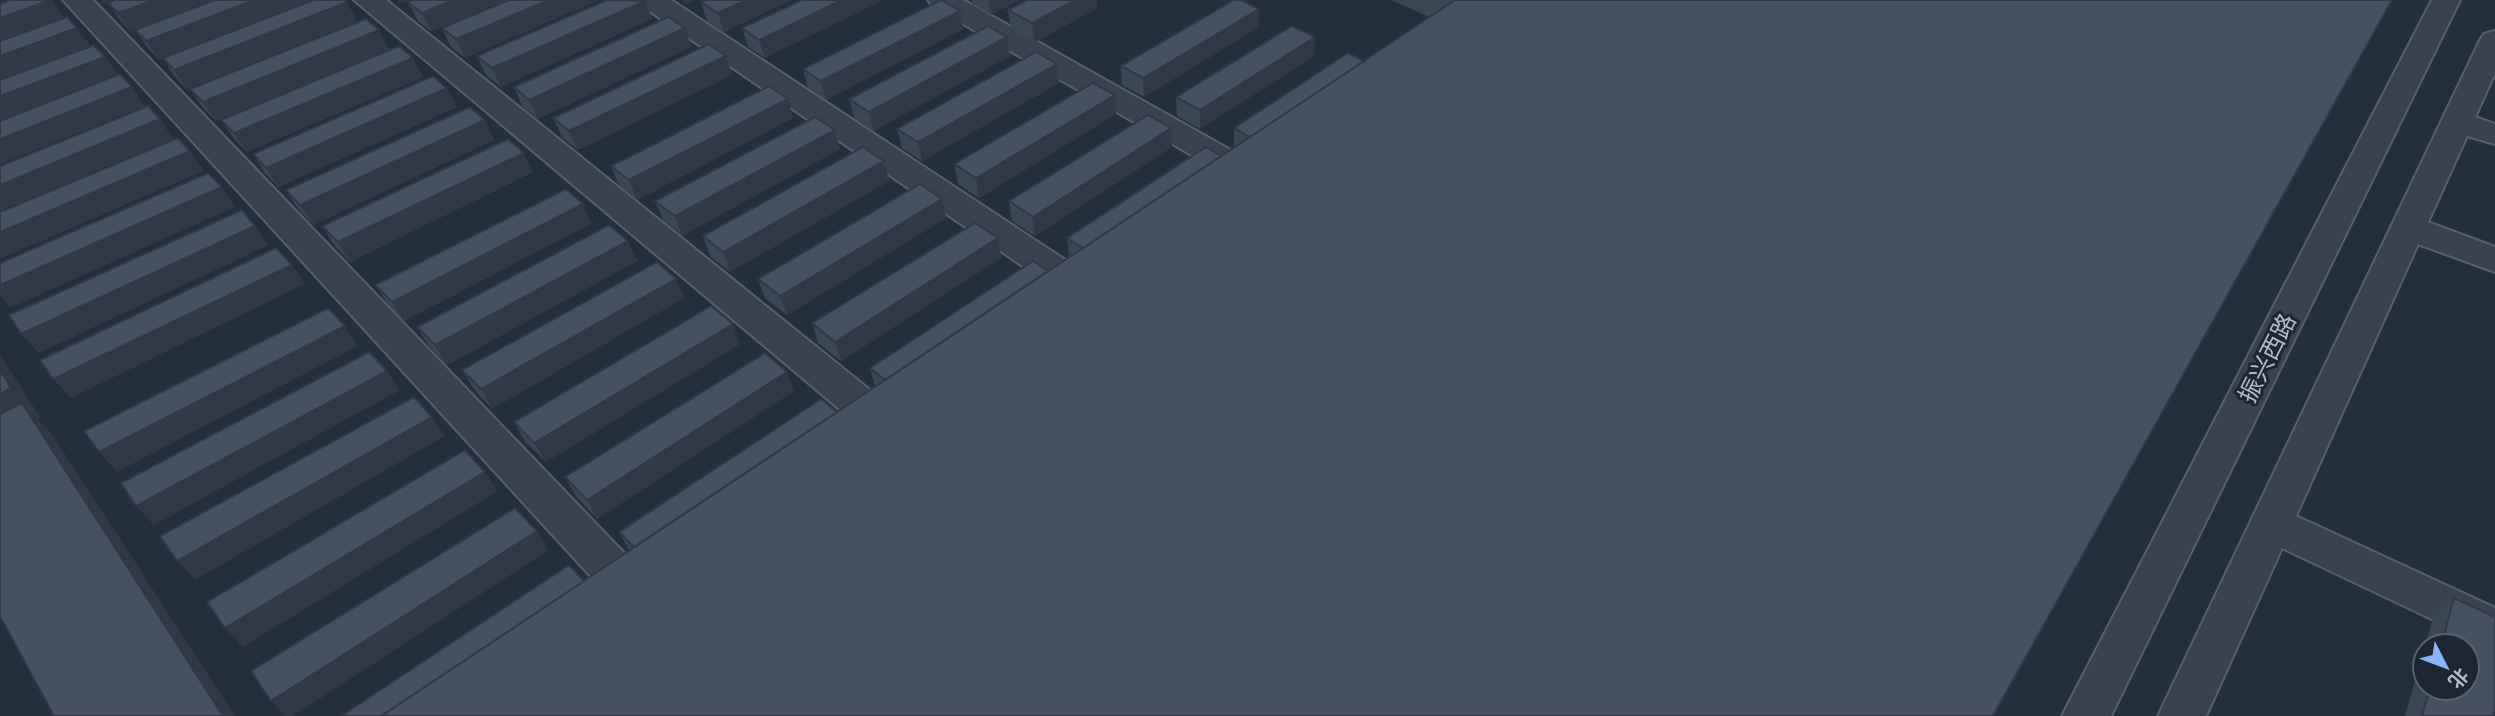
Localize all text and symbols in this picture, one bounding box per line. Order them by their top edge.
street label: 振兴西路 [2232,309,2302,407]
north arrow [2411,632,2481,702]
text: 北 [2443,663,2473,693]

